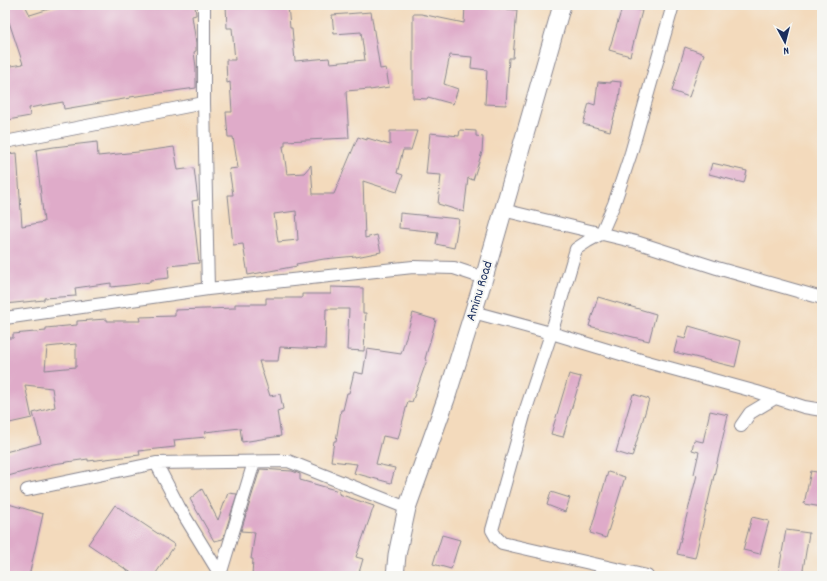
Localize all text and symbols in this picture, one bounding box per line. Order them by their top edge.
north arrow [765,22,805,62]
text: N [782,42,790,58]
street label: Aminu Road [461,259,499,323]

